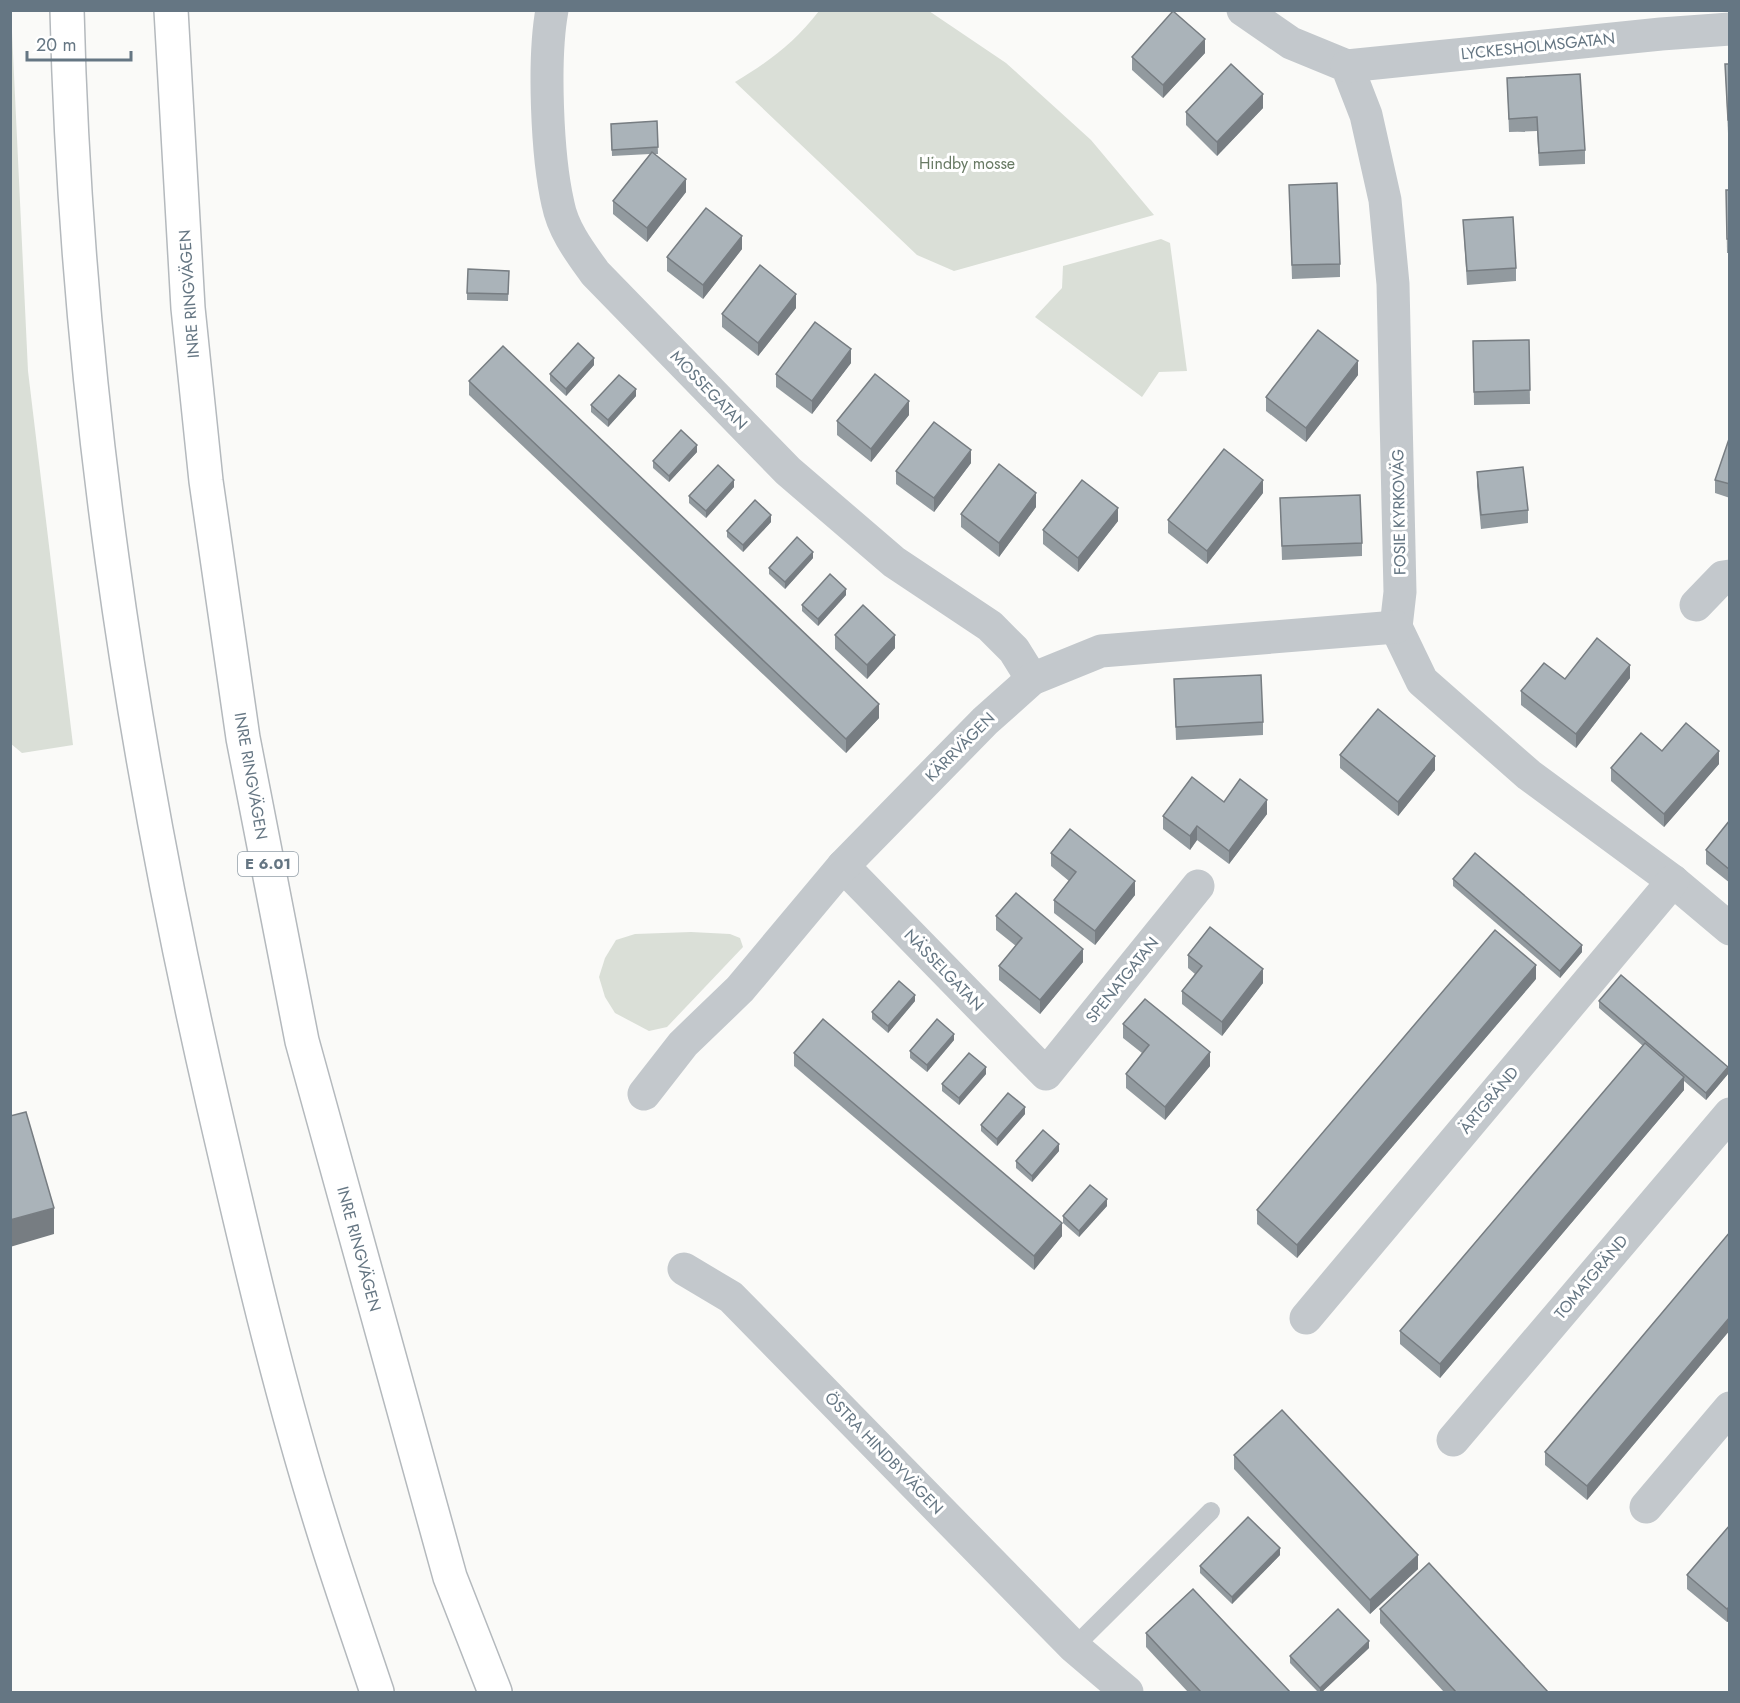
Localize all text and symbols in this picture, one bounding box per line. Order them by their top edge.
scale bar [27,24,130,62]
street label: LYCKESHOLMSGATAN [1460,26,1616,66]
text: 20 m [36,32,76,58]
park label: Hindby mosse [919,152,1015,175]
street label: INRE RINGVÄGEN [173,229,205,359]
street label: MOSSEGATAN [665,345,753,435]
street label: FOSIE KYRKOVÄG [1386,449,1412,575]
street label: KÄRRVÄGEN [920,707,1000,787]
street label: INRE RINGVÄGEN [228,711,274,841]
road number: E 6.01 [238,852,298,876]
street label: NÄSSELGATAN [899,924,989,1016]
street label: SPENATGATAN [1080,932,1164,1028]
street label: ÄRTGRÄND [1454,1061,1524,1139]
street label: INRE RINGVÄGEN [331,1184,387,1314]
street label: TOMATGRÄND [1549,1230,1633,1324]
street label: ÖSTRA HINDBYVÄGEN [819,1387,949,1519]

